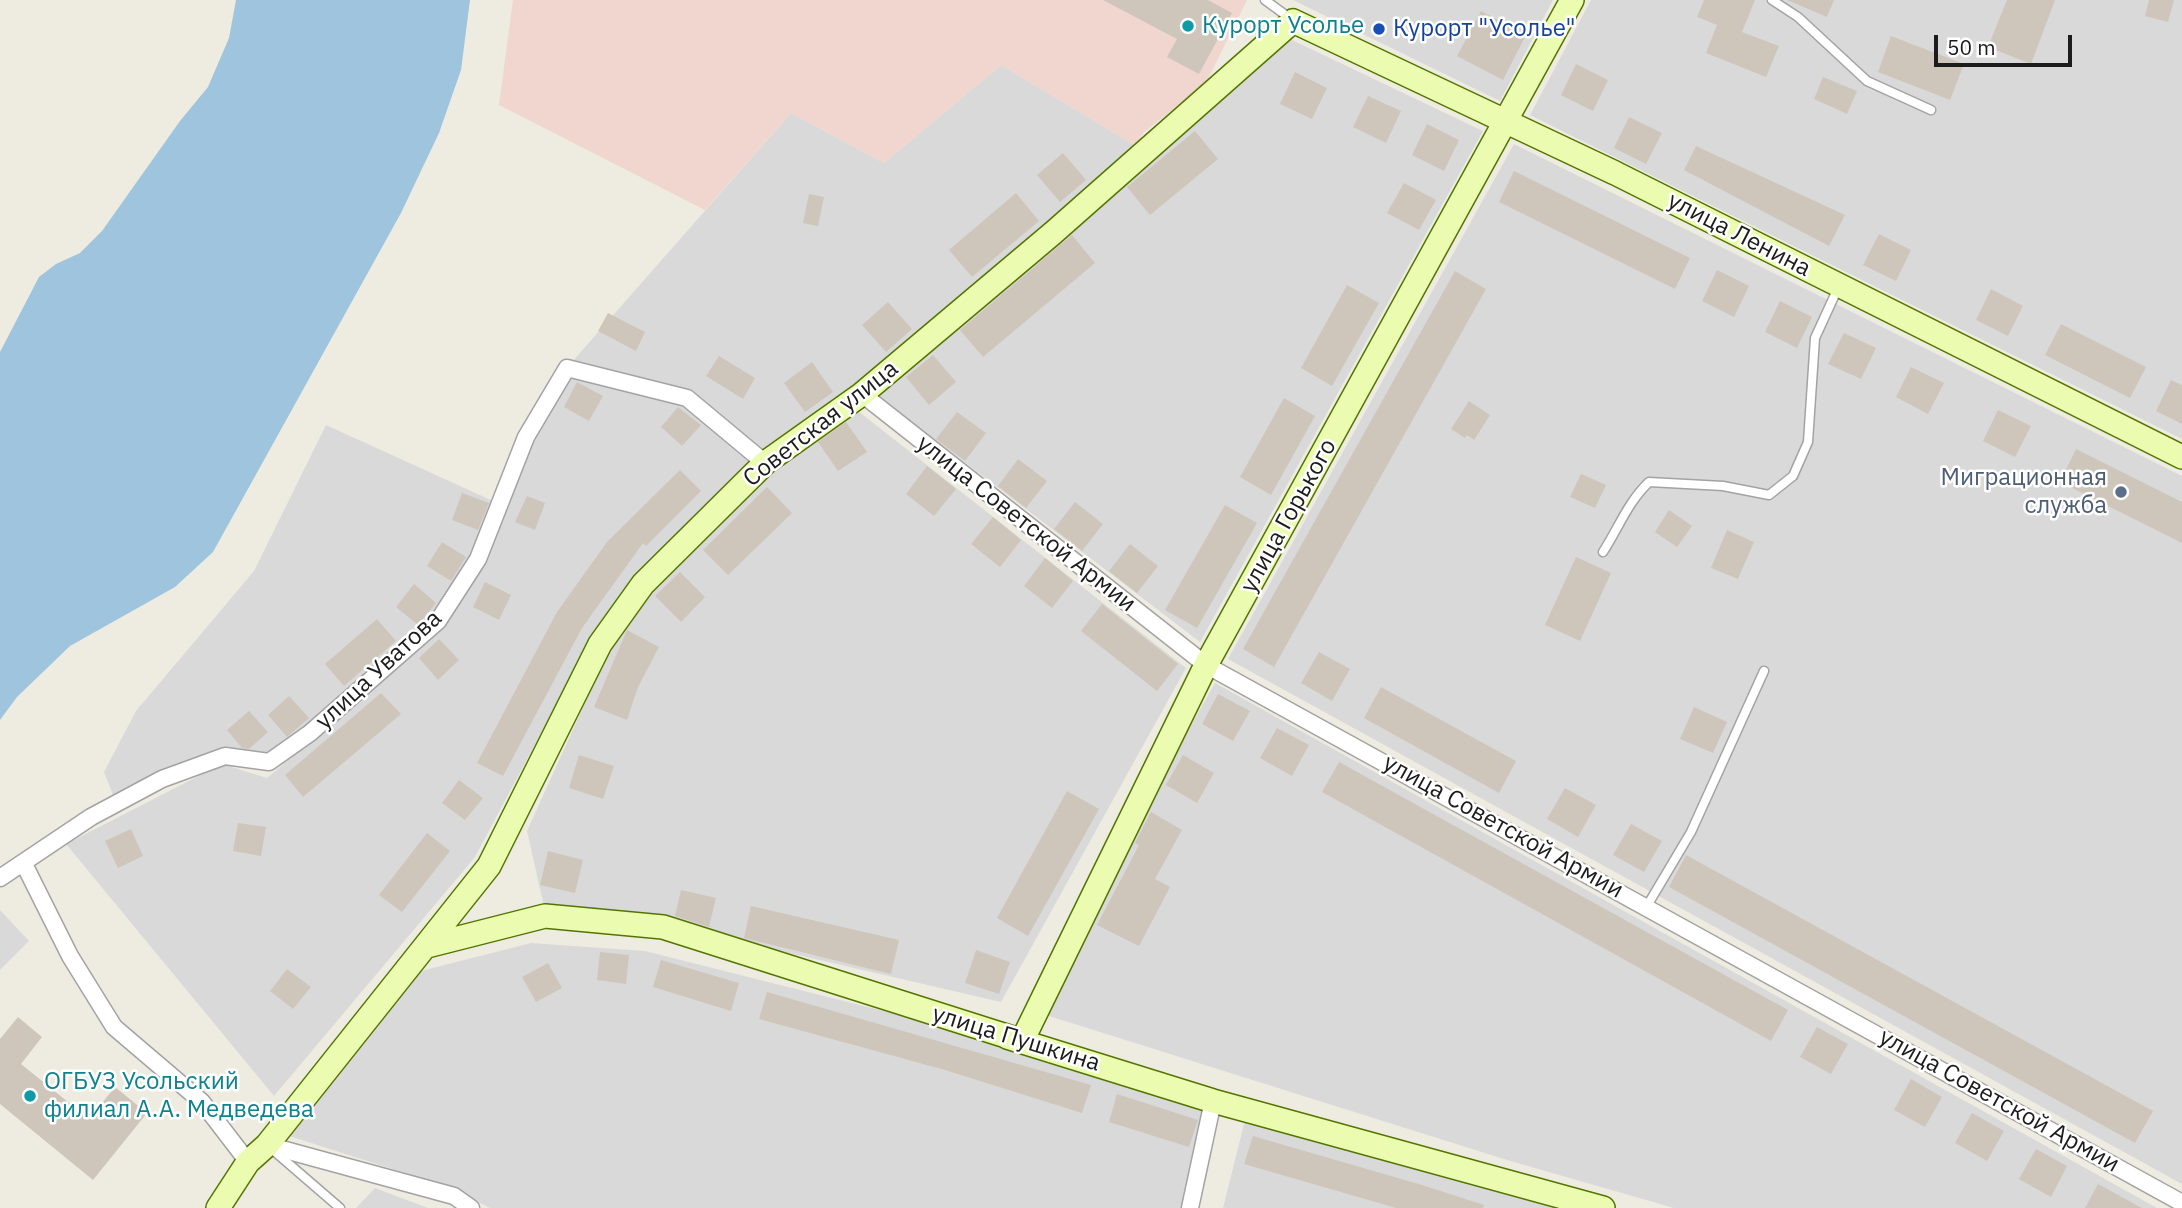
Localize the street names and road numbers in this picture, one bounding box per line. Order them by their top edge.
street label: улица Ленина [1663,187,1815,283]
street label: Советская улица [738,355,904,493]
street label: улица Советской Армии [911,430,1141,618]
street label: улица Горького [1235,434,1343,598]
street label: улица Уватова [310,604,448,736]
street label: улица Советской Армии [1378,749,1628,905]
street label: улица Пушкина [929,1000,1103,1078]
street label: улица Советской Армии [1874,1023,2124,1179]

